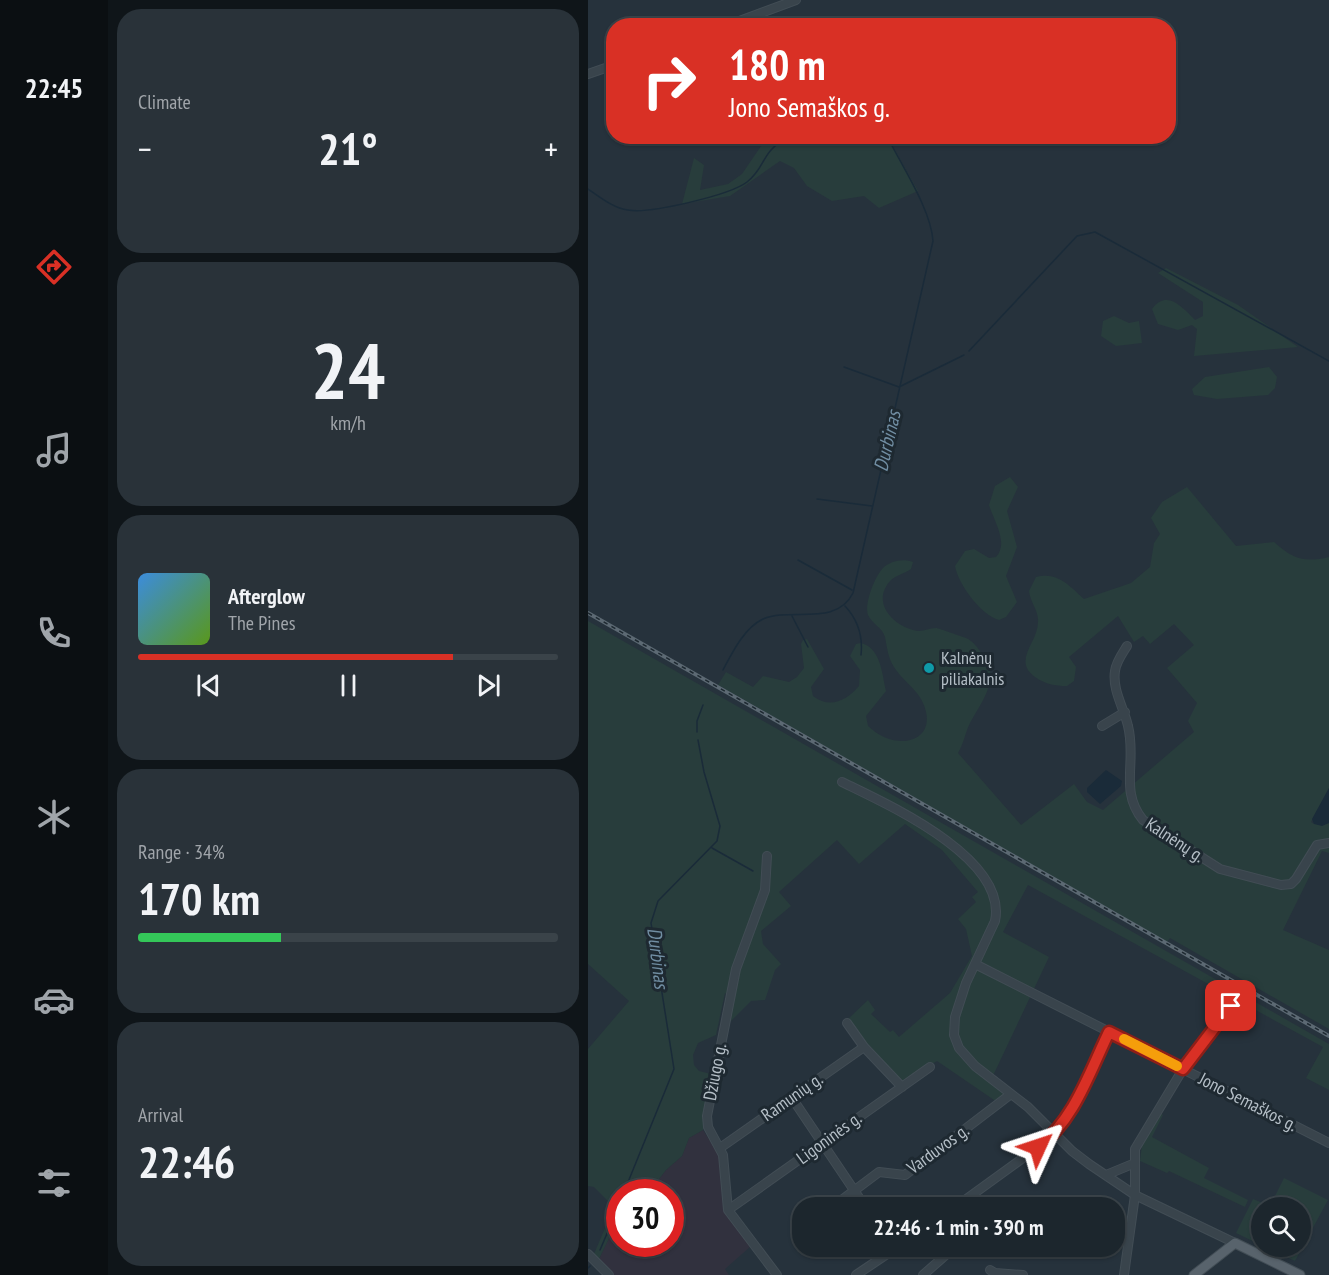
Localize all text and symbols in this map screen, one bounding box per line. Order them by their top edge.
text: 180 m [729,37,826,92]
icon: right [630,42,708,120]
text: 22:45 [25,71,83,105]
text: Climate [138,89,191,115]
text: Jono Semaškos g. [729,90,890,124]
text: 21° [318,119,378,177]
text: − [138,127,152,170]
text: + [544,127,558,170]
icon: directions [33,246,75,288]
text: 24 [311,320,385,421]
water label: Durbinas [867,406,907,474]
text: km/h [330,410,366,436]
icon: music [33,429,75,471]
text: Afterglow [228,582,305,610]
text: The Pines [228,610,295,636]
icon: phone [33,612,75,654]
place label: Kalnėnų piliakalnis [941,646,1004,690]
marker: Kalnėnų piliakalnis [922,661,936,675]
icon: previous [192,669,225,702]
icon: pause [332,669,365,702]
icon: next [472,669,505,702]
icon: climate [33,796,75,838]
street label: Kalnėnų g. [1141,812,1209,867]
text: Range · 34% [138,839,225,865]
text: 170 km [138,869,260,927]
water label: Durbinas [641,926,675,992]
icon: car [33,979,75,1021]
pin [1205,980,1256,1031]
icon: arrive [1214,989,1247,1022]
street label: Džiugo g. [698,1041,731,1102]
street label: Ramunių g. [757,1067,827,1126]
street label: Jono Semaškos g. [1194,1067,1301,1136]
text: Arrival [138,1102,183,1128]
street label: Ligoninės g. [792,1106,866,1169]
position arrow [1006,1115,1070,1179]
street label: Varduvos g. [901,1118,973,1179]
text: 22:46 [138,1132,235,1190]
icon: filters [33,1162,75,1204]
speed limit sign: 30 [606,1179,684,1257]
map controls [1251,1197,1311,1257]
button: search [1251,1197,1311,1257]
text: 22:46 · 1 min · 390 m [873,1213,1044,1241]

